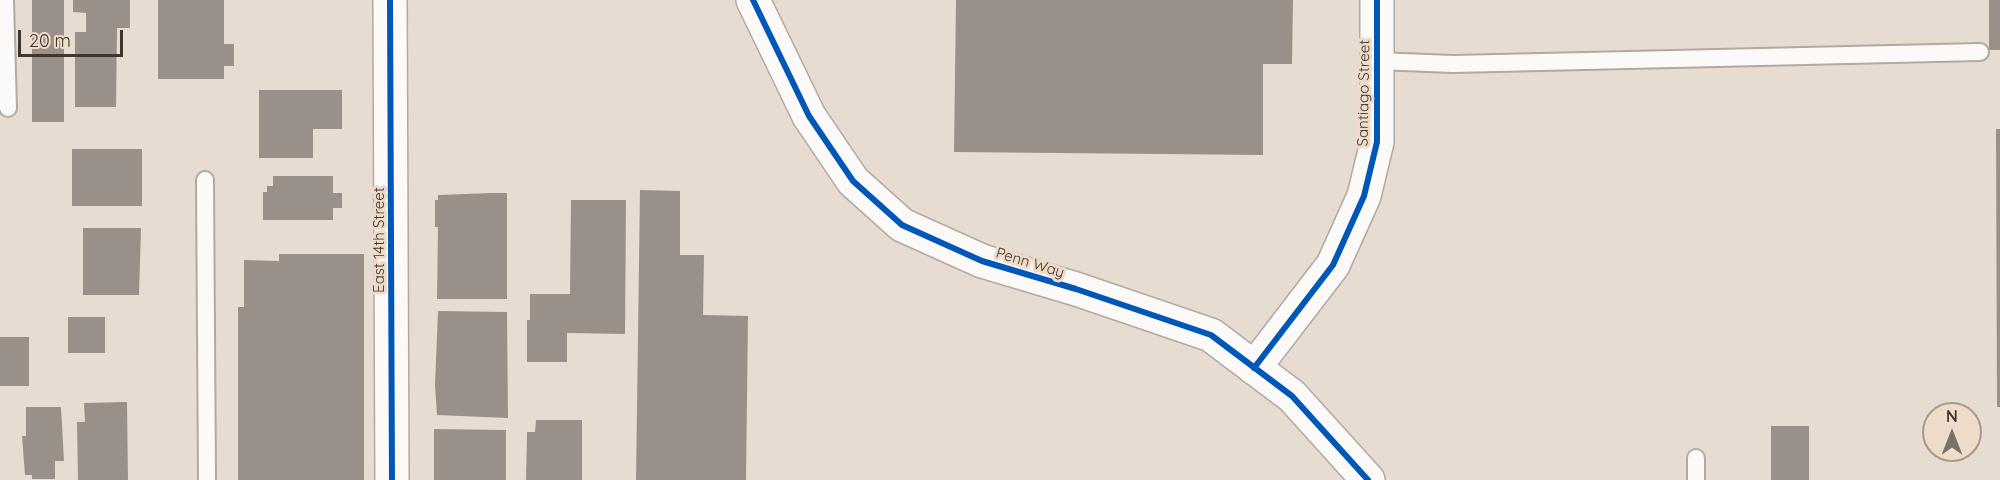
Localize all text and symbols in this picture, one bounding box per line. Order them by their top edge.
scale bar [21,18,126,56]
text: 20 m [29,29,71,52]
street label: Santiago Street [1354,39,1374,147]
street label: East 14th Street [370,187,388,293]
street label: Penn Way [994,244,1066,282]
north arrow [1922,402,1982,462]
text: N [1946,406,1958,426]

